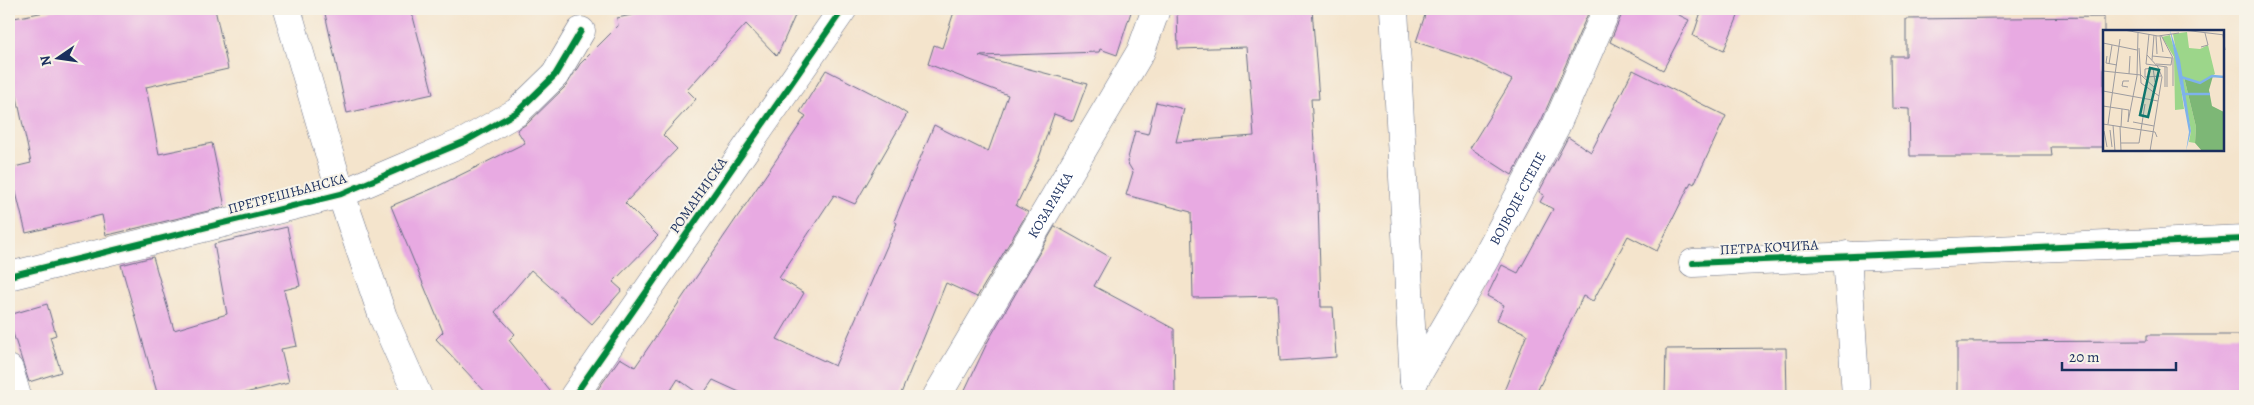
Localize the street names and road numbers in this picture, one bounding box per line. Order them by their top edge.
street label: ВОЈВОДЕ СТЕПЕ [1485,149,1551,248]
street label: РОМАНИЈСКА [665,153,732,237]
street label: ПРЕТРЕШЊАНСКА [226,168,349,218]
street label: КОЗАРАЧКА [1024,168,1078,242]
street label: ПЕТРА КОЧИЋА [1719,235,1820,260]

